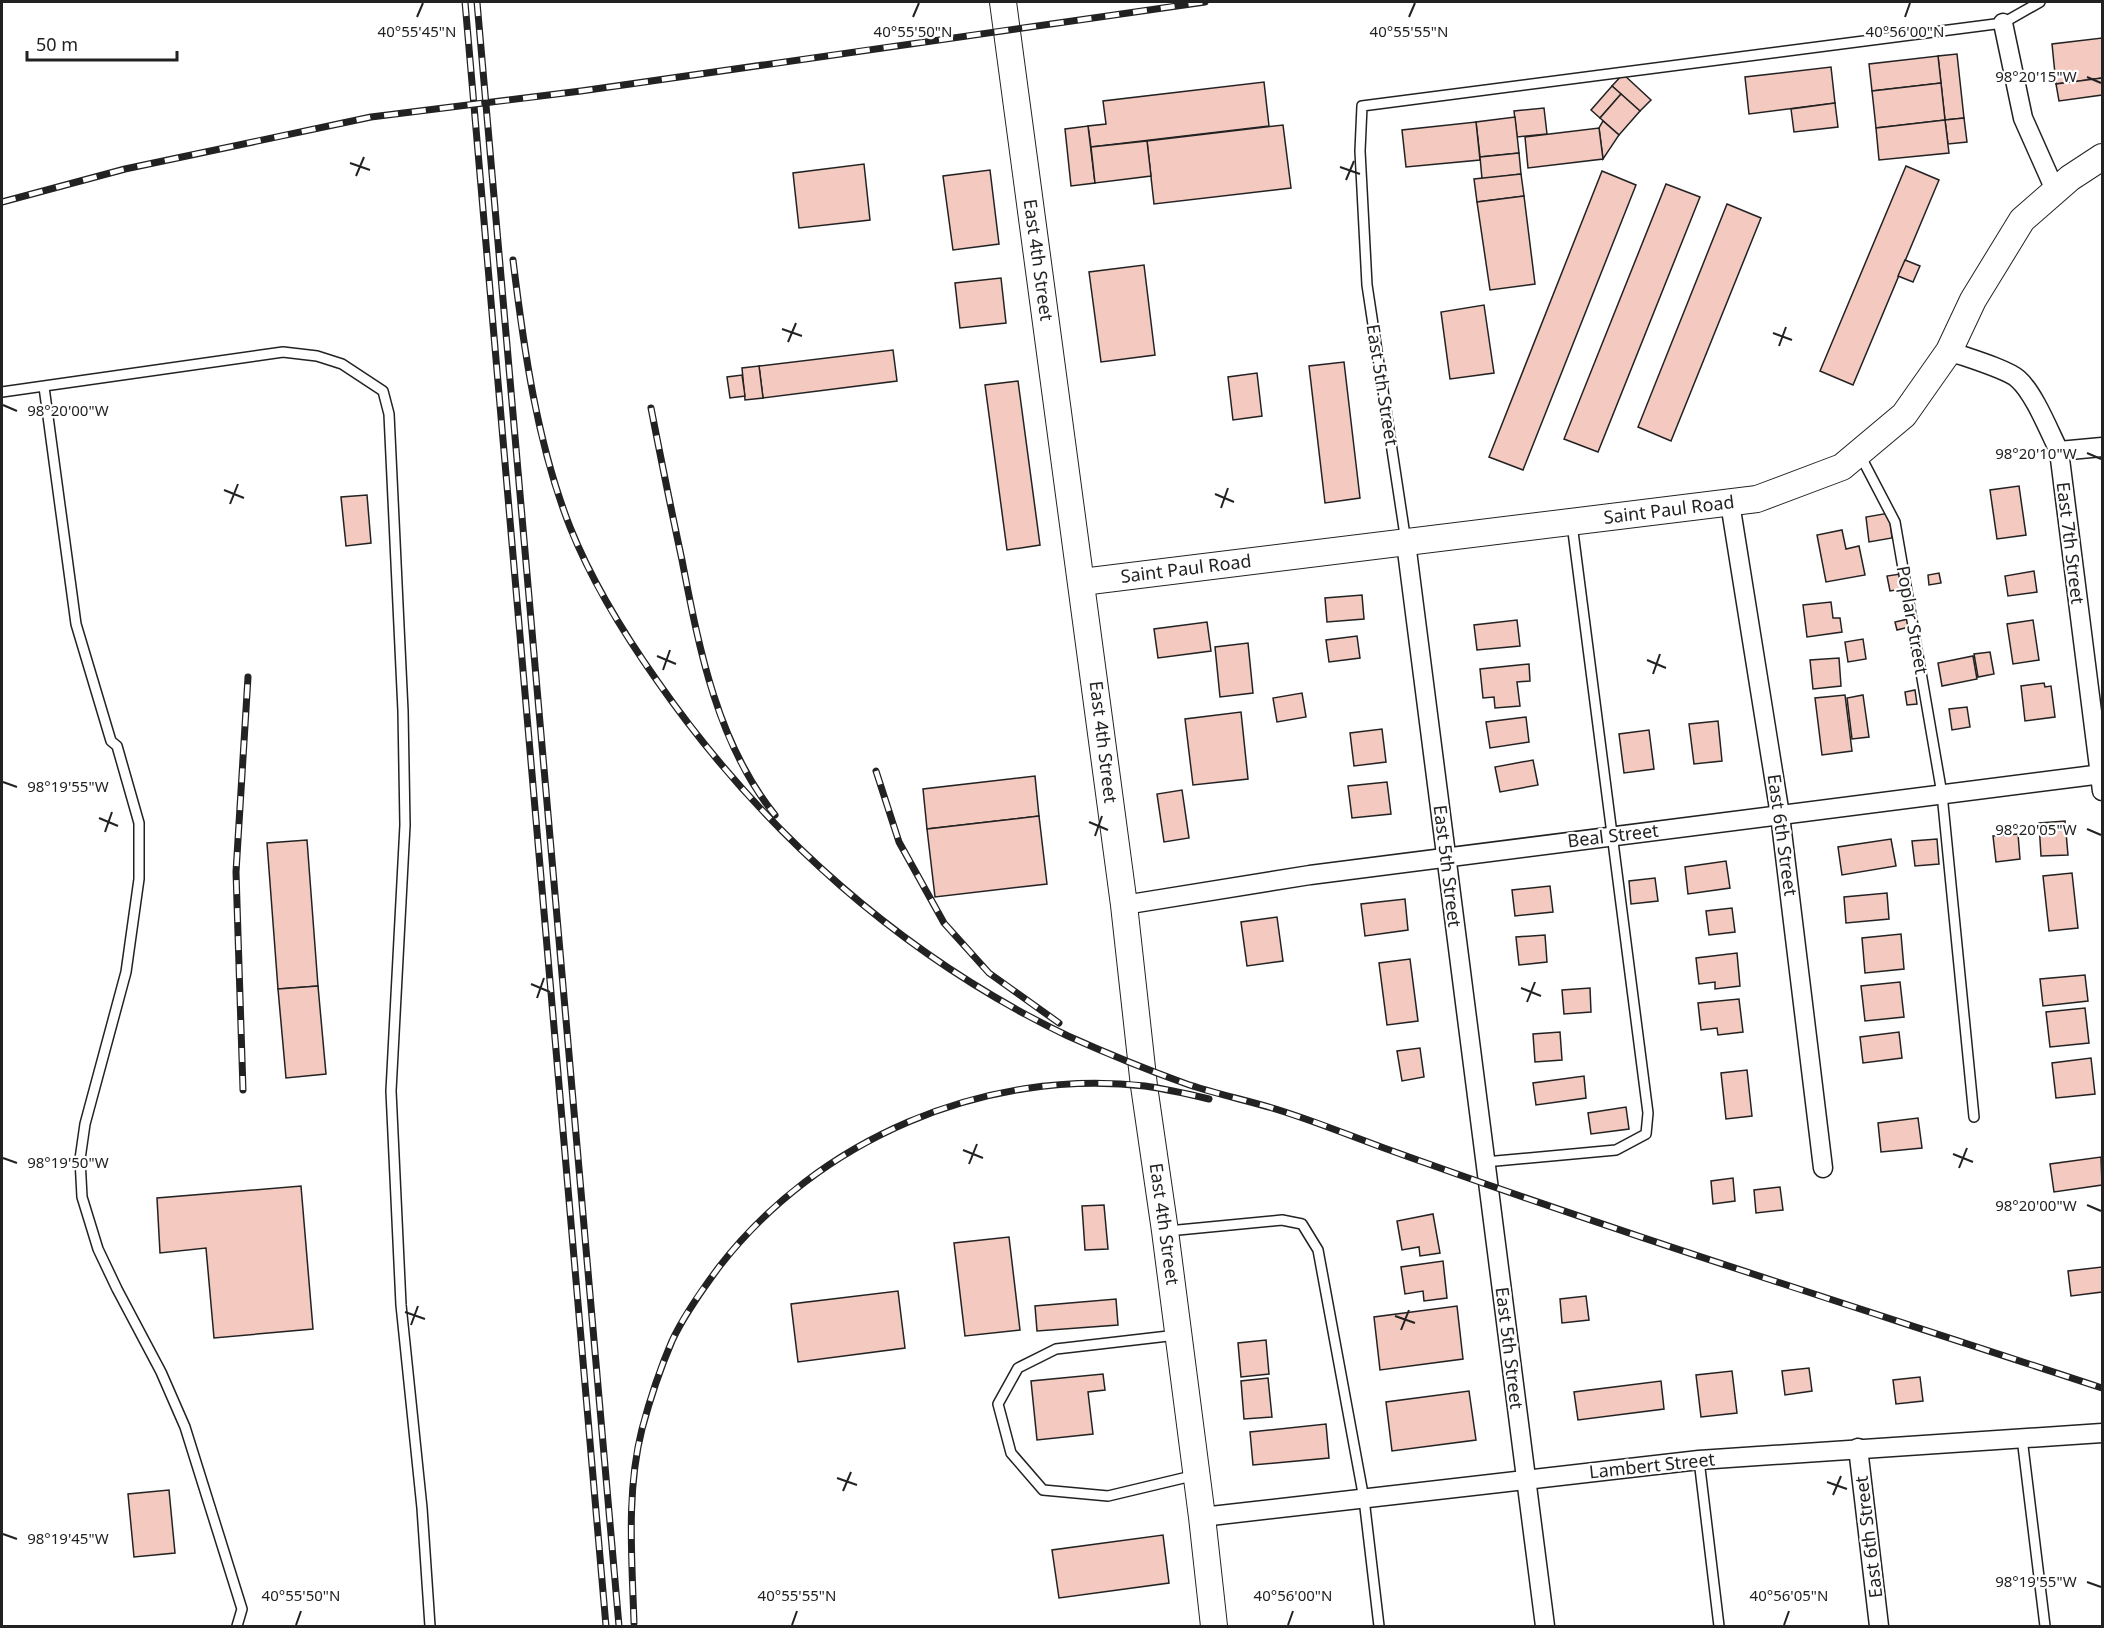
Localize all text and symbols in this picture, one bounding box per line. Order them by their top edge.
text: 40°55'45"N [378,21,456,41]
text: 40°55'50"N [874,21,952,41]
text: 40°55'55"N [1370,21,1448,41]
text: 40°56'00"N [1866,21,1944,41]
scale bar [27,24,177,62]
text: 50 m [36,32,78,56]
text: 98°20'15"W [1995,66,2077,86]
street label: East 4th Street [1019,197,1059,323]
street label: East 5th Street [1362,322,1405,448]
text: 98°20'00"W [27,400,109,420]
text: 98°20'10"W [1995,443,2077,463]
street label: East 7th Street [2052,480,2090,606]
street label: Saint Paul Road [1602,489,1736,529]
street label: Saint Paul Road [1119,548,1253,588]
street label: Poplar Street [1892,564,1934,677]
street label: East 4th Street [1085,679,1123,805]
street label: East 6th Street [1763,772,1803,898]
text: 98°19'55"W [27,776,109,796]
street label: East 5th Street [1429,803,1467,929]
street label: Beal Street [1566,817,1660,852]
text: 98°20'05"W [1995,819,2077,839]
text: 98°19'50"W [27,1152,109,1172]
street label: East 4th Street [1145,1161,1185,1287]
text: 98°20'00"W [1995,1195,2077,1215]
street label: East 5th Street [1491,1285,1529,1411]
street label: Lambert Street [1588,1446,1717,1484]
street label: East 6th Street [1849,1474,1887,1600]
text: 98°19'45"W [27,1528,109,1548]
text: 98°19'55"W [1995,1571,2077,1591]
text: 40°55'50"N [262,1585,340,1605]
text: 40°55'55"N [758,1585,836,1605]
text: 40°56'00"N [1254,1585,1332,1605]
text: 40°56'05"N [1750,1585,1828,1605]

